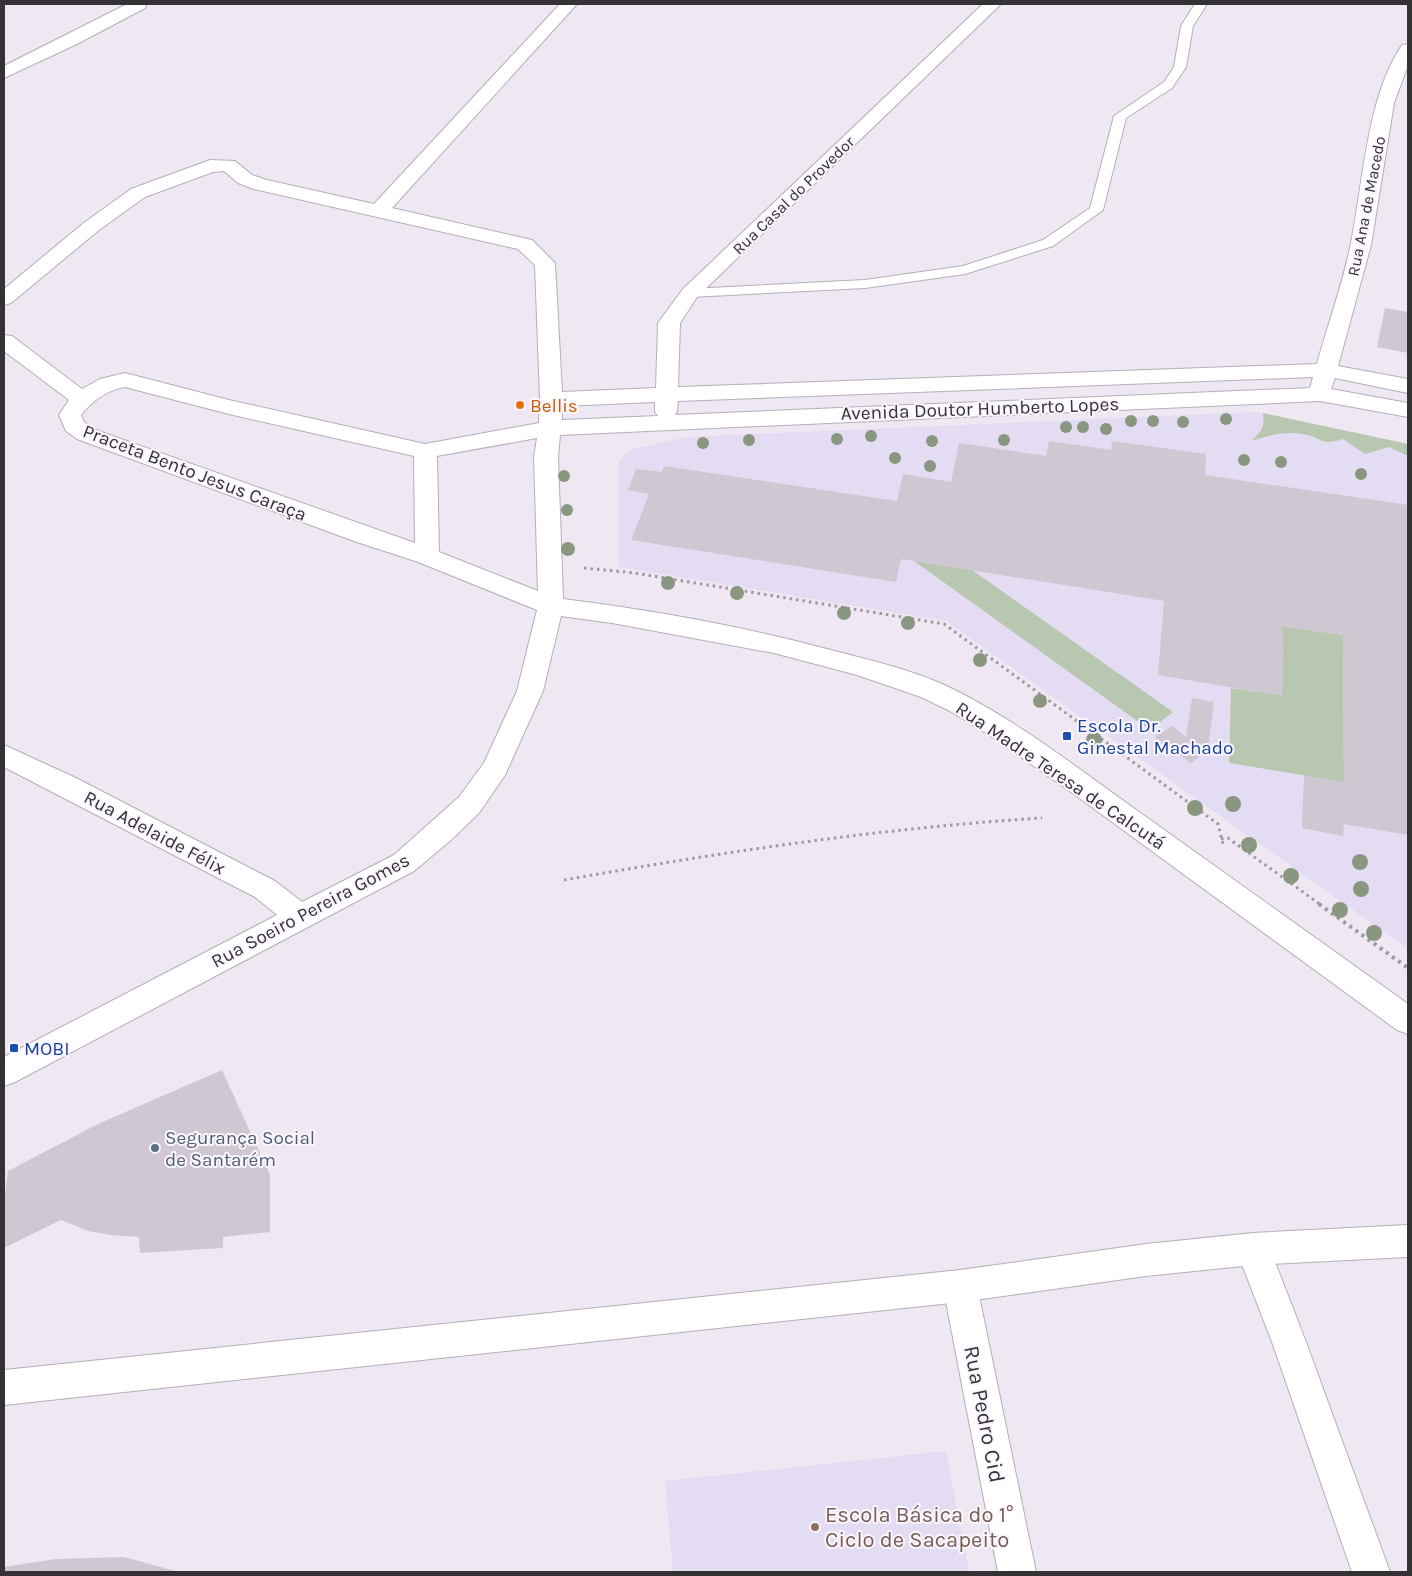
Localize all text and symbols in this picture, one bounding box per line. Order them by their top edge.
street label: Rua Casal do Provedor [729,132,858,258]
street label: Rua Ana de Macedo [1344,135,1389,278]
street label: Avenida Doutor Humberto Lopes [840,393,1120,425]
place label: Bellis [530,395,578,417]
marker: Bellis [514,399,526,411]
street label: Praceta Bento Jesus Caraça [80,420,310,526]
street label: Rua Madre Teresa de Calcutá [951,697,1170,854]
place label: Escola Dr. Ginestal Machado [1077,715,1233,759]
marker: Escola Dr. Ginestal Machado [1061,730,1073,742]
street label: Rua Adelaide Félix [80,786,229,880]
street label: Rua Soeiro Pereira Gomes [207,849,414,973]
place label: MOBI [24,1038,70,1060]
marker: MOBI [8,1042,20,1054]
place label: Segurança Social de Santarém [165,1127,315,1171]
marker: Segurança Social de Santarém [149,1142,161,1154]
street label: Rua Pedro Cid [958,1344,1010,1485]
place label: Escola Básica do 1° Ciclo de Sacapeito [825,1502,1013,1553]
marker: Escola Básica do 1° Ciclo de Sacapeito [809,1521,821,1533]

